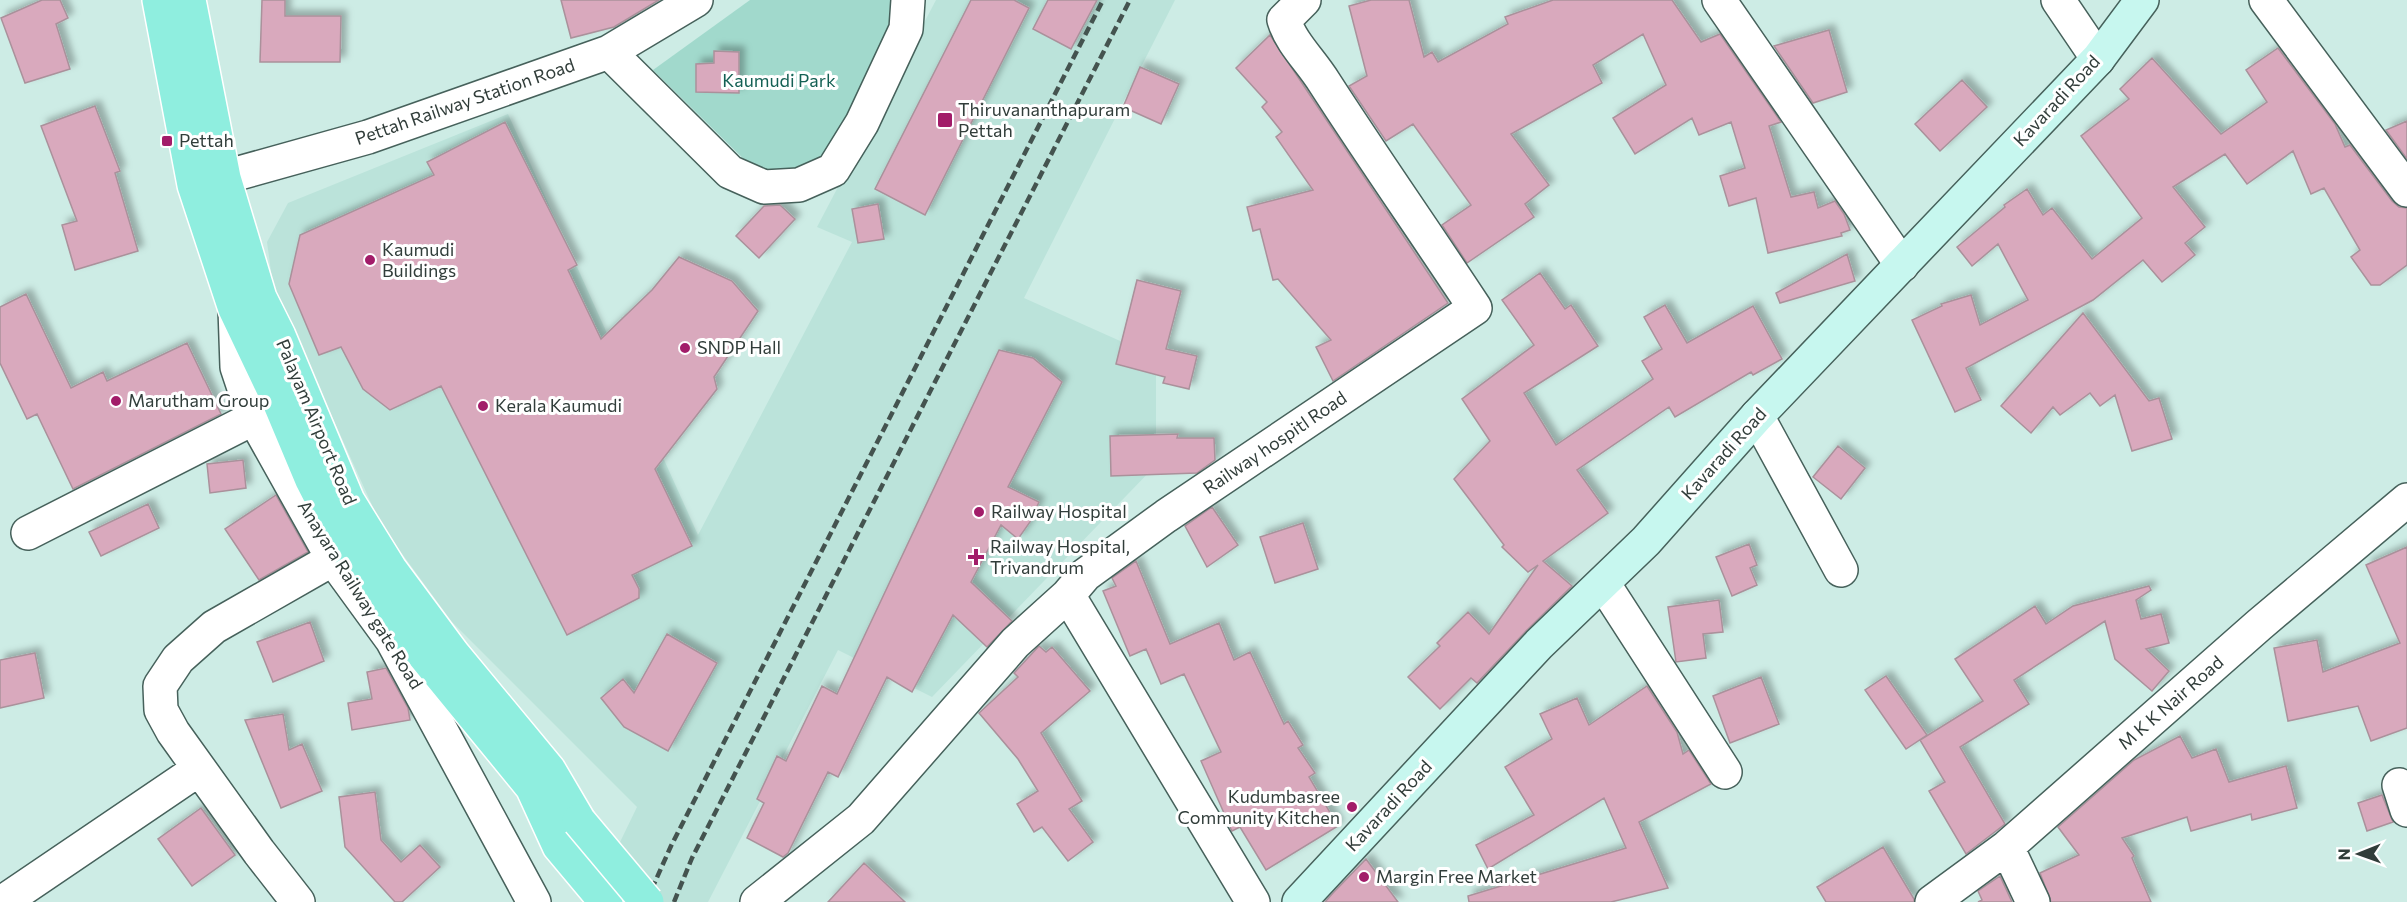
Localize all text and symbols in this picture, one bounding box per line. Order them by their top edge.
street label: Kavaradi Road [2008,50,2104,150]
street label: Pettah Railway Station Road [352,53,577,149]
park label: Kaumudi Park [722,69,836,91]
place label: Thiruvananthapuram Pettah [958,98,1130,141]
marker: Thiruvananthapuram Pettah [936,111,954,129]
place label: Pettah [179,129,234,151]
marker: Pettah [160,134,174,148]
place label: Kaumudi Buildings [382,238,456,281]
marker: Kaumudi Buildings [363,253,377,267]
street label: Palayam Airport Road [272,335,362,508]
place label: SNDP Hall [697,336,781,358]
marker: SNDP Hall [678,341,692,355]
street label: Railway hospitl Road [1198,386,1350,498]
place label: Marutham Group [128,389,270,411]
marker: Marutham Group [109,394,123,408]
place label: Kerala Kaumudi [495,394,622,416]
marker: Kerala Kaumudi [476,399,490,413]
street label: Kavaradi Road [1676,403,1770,504]
street label: Anayara Railway gate Road [294,496,428,693]
place label: Railway Hospital [991,500,1127,522]
marker: Railway Hospital [972,505,986,519]
place label: Railway Hospital, Trivandrum [990,535,1130,578]
marker: Railway Hospital, Trivandrum [967,548,985,566]
street label: M K K Nair Road [2113,651,2227,754]
street label: Kavaradi Road [1340,755,1436,855]
place label: Kudumbasree Community Kitchen [1177,785,1340,828]
marker: Kudumbasree Community Kitchen [1345,800,1359,814]
north arrow [2329,824,2389,884]
text: N [2334,848,2353,860]
place label: Margin Free Market [1376,865,1537,887]
marker: Margin Free Market [1357,870,1371,884]

